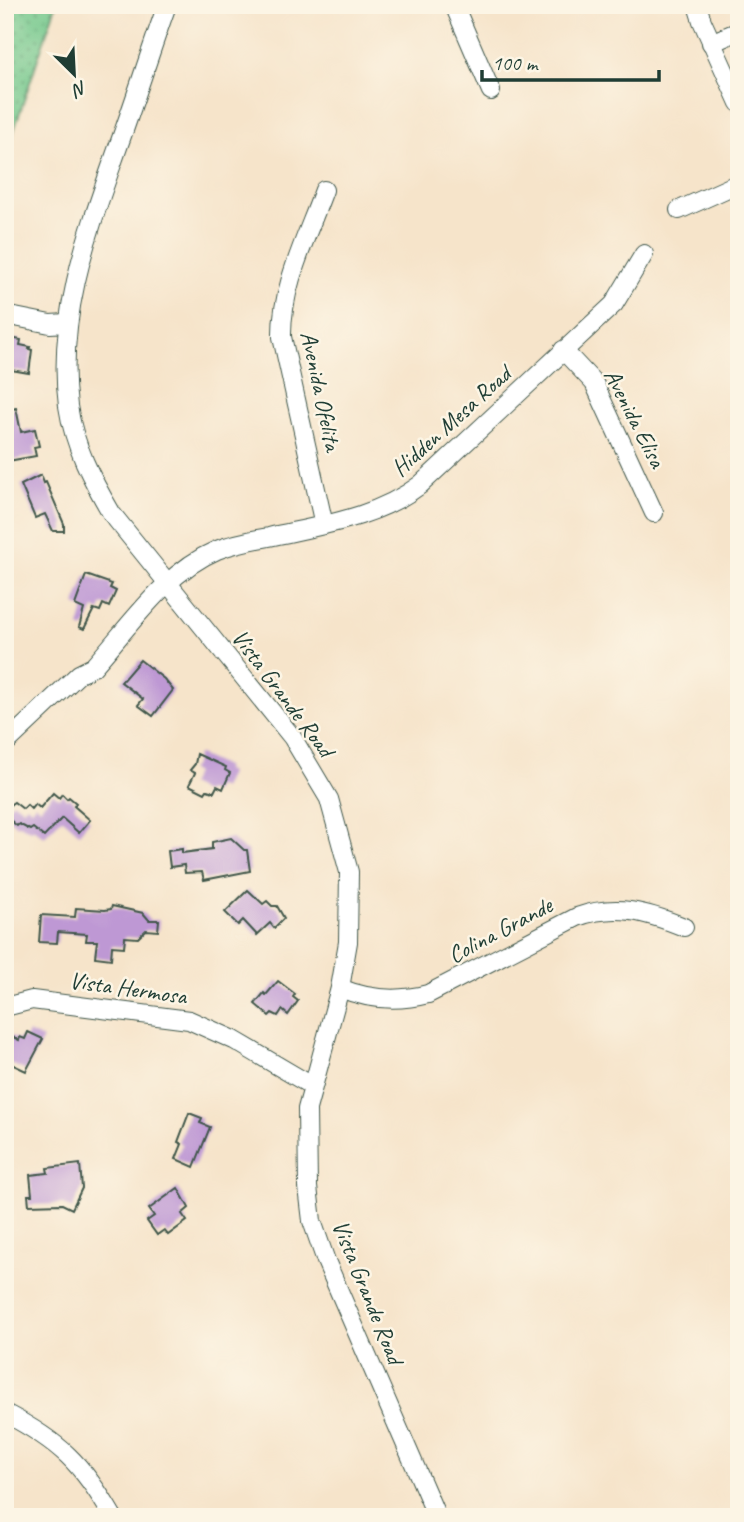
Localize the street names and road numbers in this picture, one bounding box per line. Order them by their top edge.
street label: Avenida Ofelita [294,328,349,456]
street label: Hidden Mesa Road [385,357,520,483]
street label: Avenida Elisa [597,363,673,474]
street label: Vista Grande Road [225,623,343,766]
street label: Colina Grande [443,889,559,970]
street label: Vista Hermosa [67,965,190,1011]
street label: Vista Grande Road [326,1216,412,1372]

